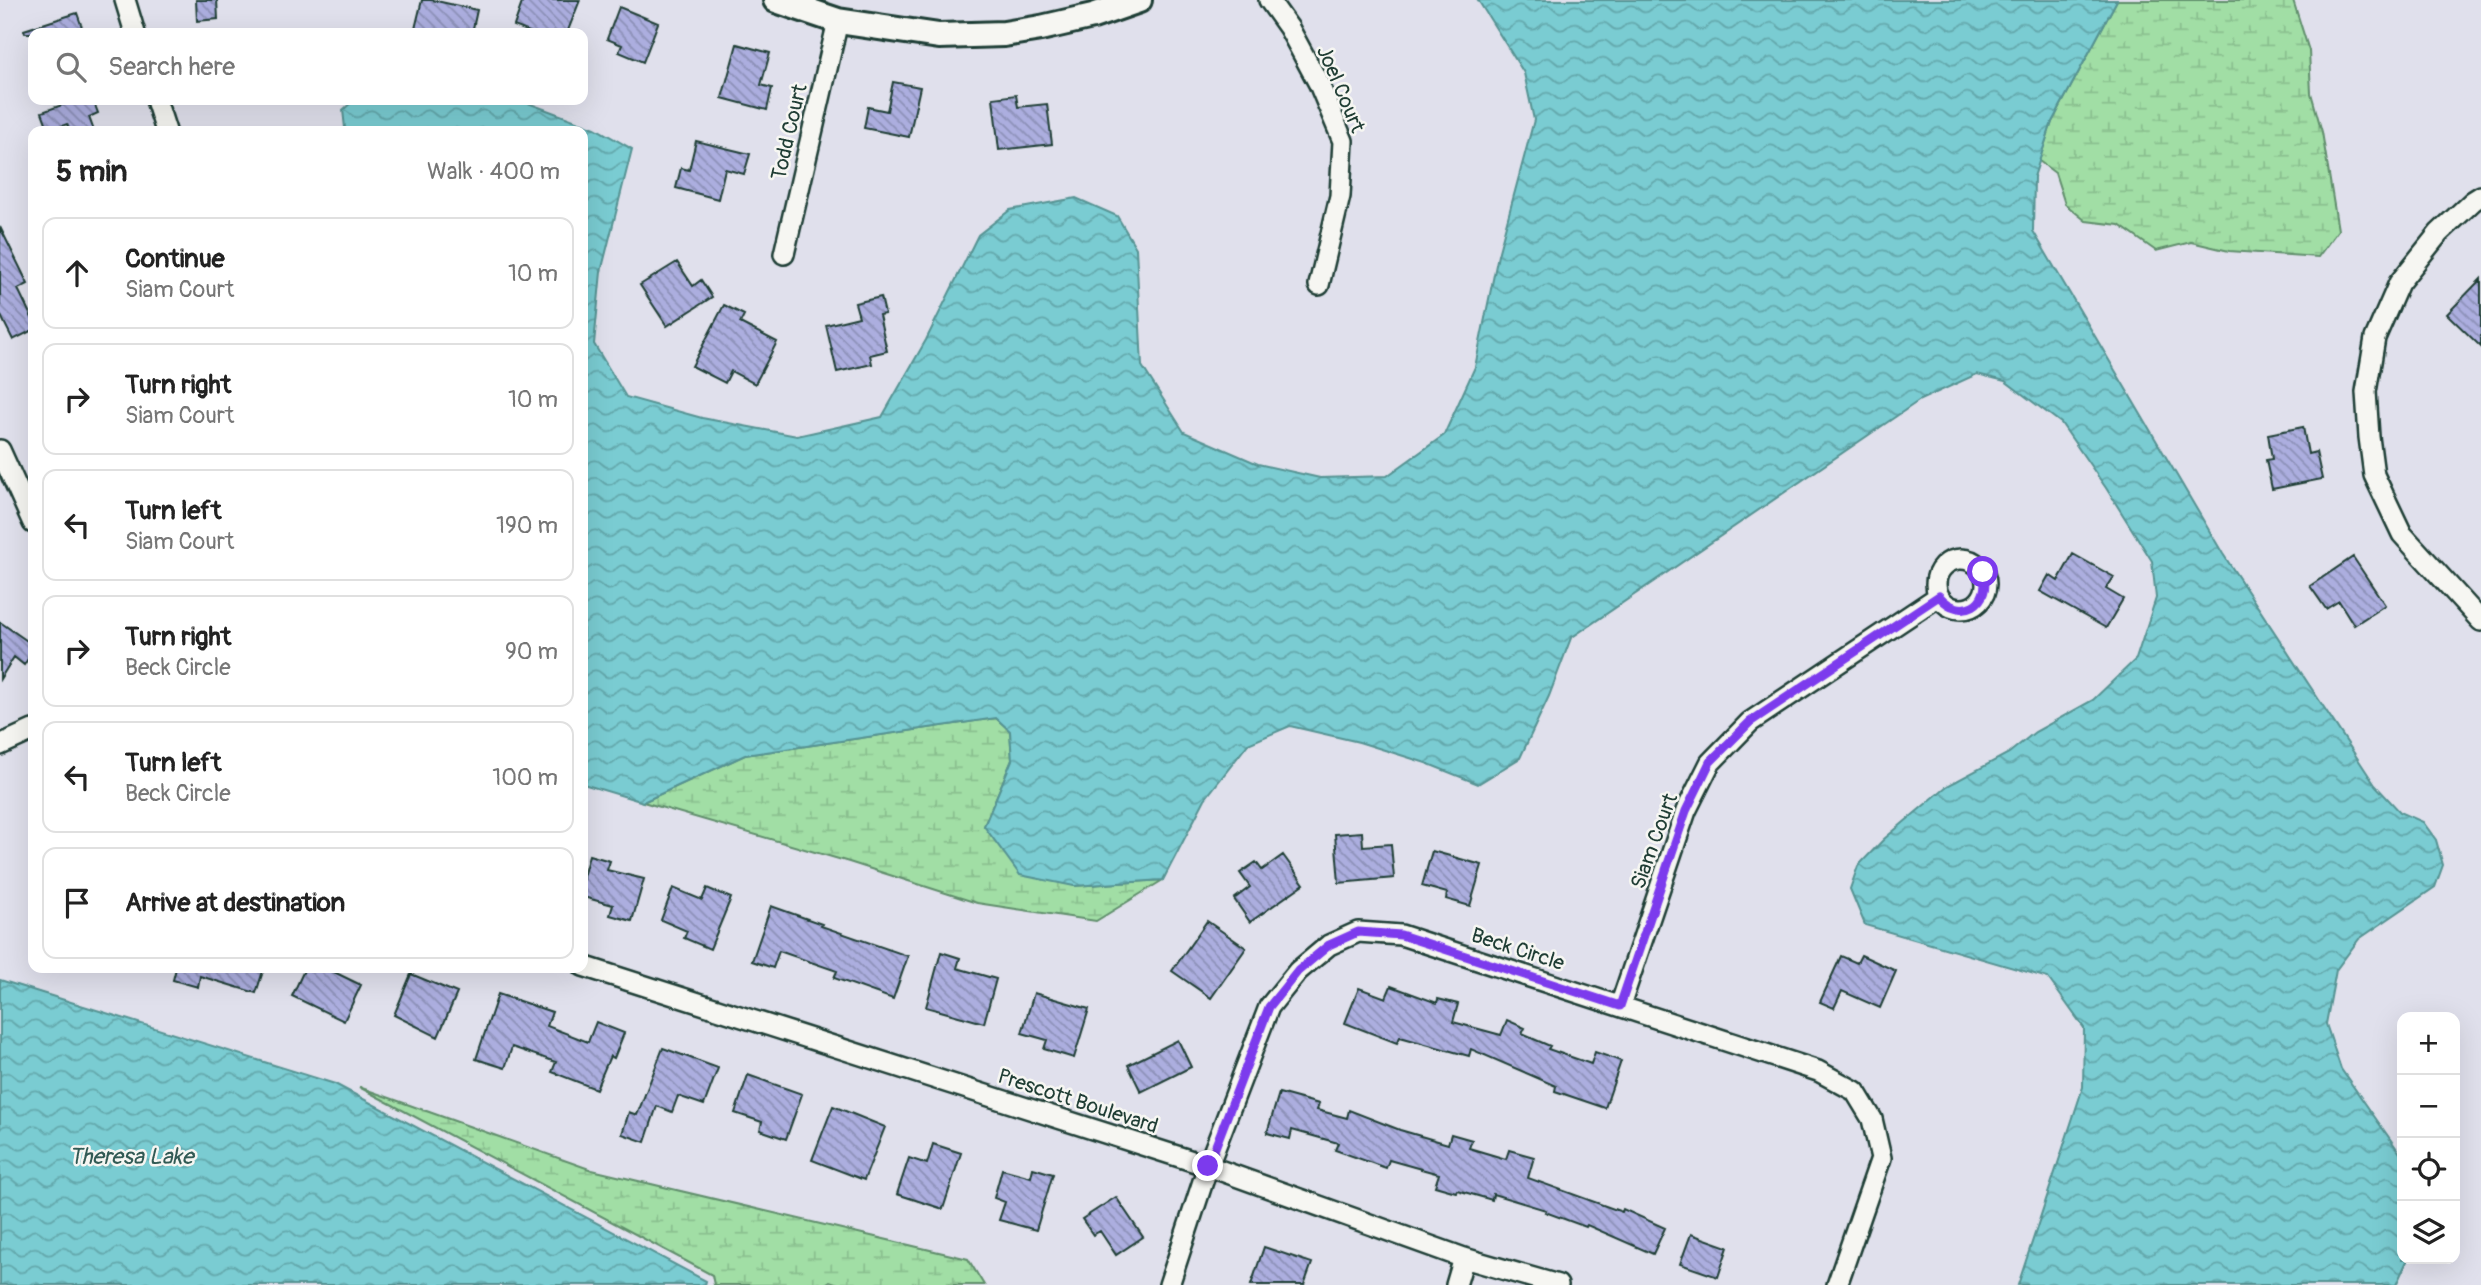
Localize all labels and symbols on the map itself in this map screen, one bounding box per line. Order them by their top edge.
street label: Joel Court [1310,42,1371,137]
street label: Todd Court [765,81,814,183]
route start [1967,556,1998,587]
street label: Siam Court [1625,789,1684,893]
street label: Beck Circle [1468,922,1568,977]
street label: Prescott Boulevard [994,1063,1161,1140]
water label: Theresa Lake [69,1142,196,1171]
route end [1192,1150,1223,1181]

